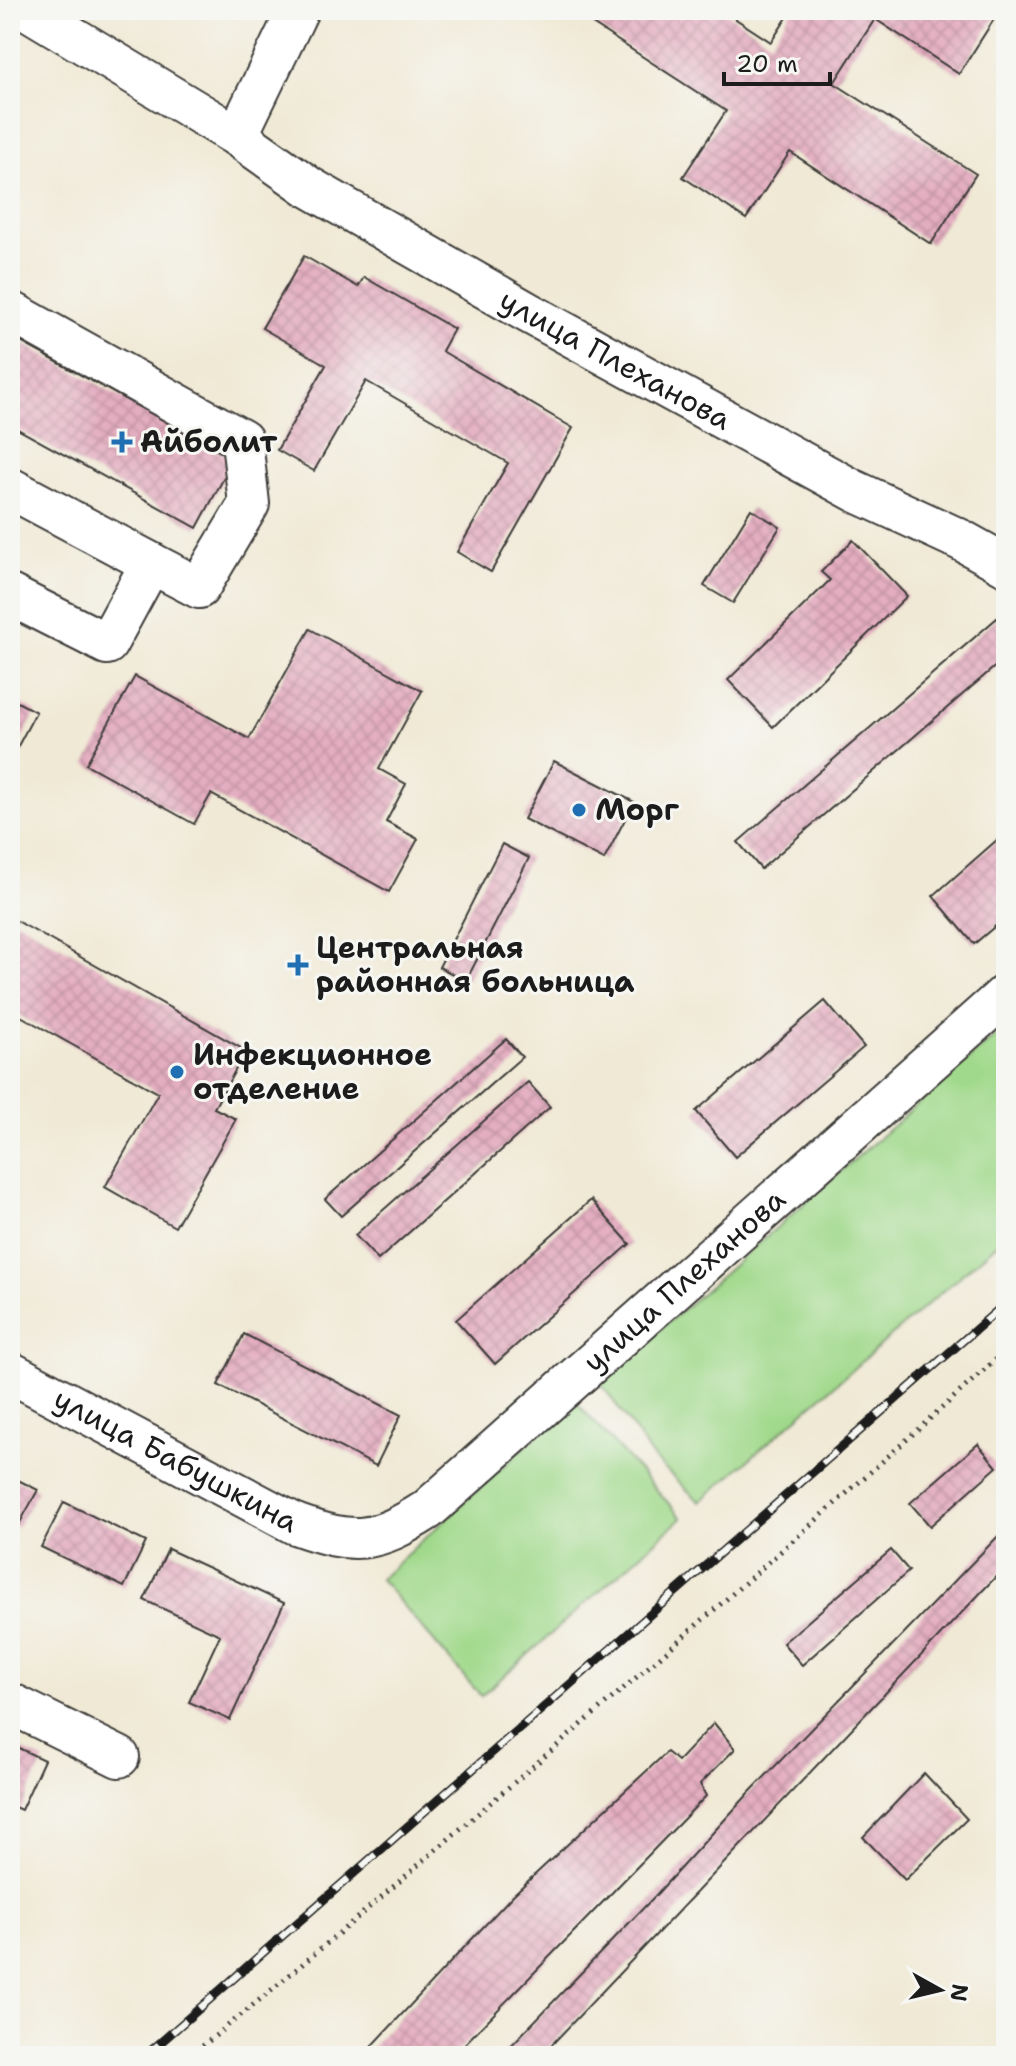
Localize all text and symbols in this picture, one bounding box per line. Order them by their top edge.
scale bar [724,36,830,86]
text: 20 m [736,48,798,80]
street label: улица Плеханова [492,279,739,440]
place label: Айболит [140,421,277,462]
marker: Айболит [111,431,133,453]
place label: Морг [595,789,680,830]
marker: Морг [570,801,588,819]
place label: Центральная районная больница [316,927,635,1002]
marker: Центральная районная больница [287,954,309,976]
place label: Инфекционное отделение [193,1034,432,1109]
marker: Инфекционное отделение [168,1063,186,1081]
street label: улица Плеханова [574,1179,794,1382]
street label: улица Бабушкина [47,1378,306,1542]
north arrow [900,1950,980,2030]
text: N [944,1982,975,2003]

